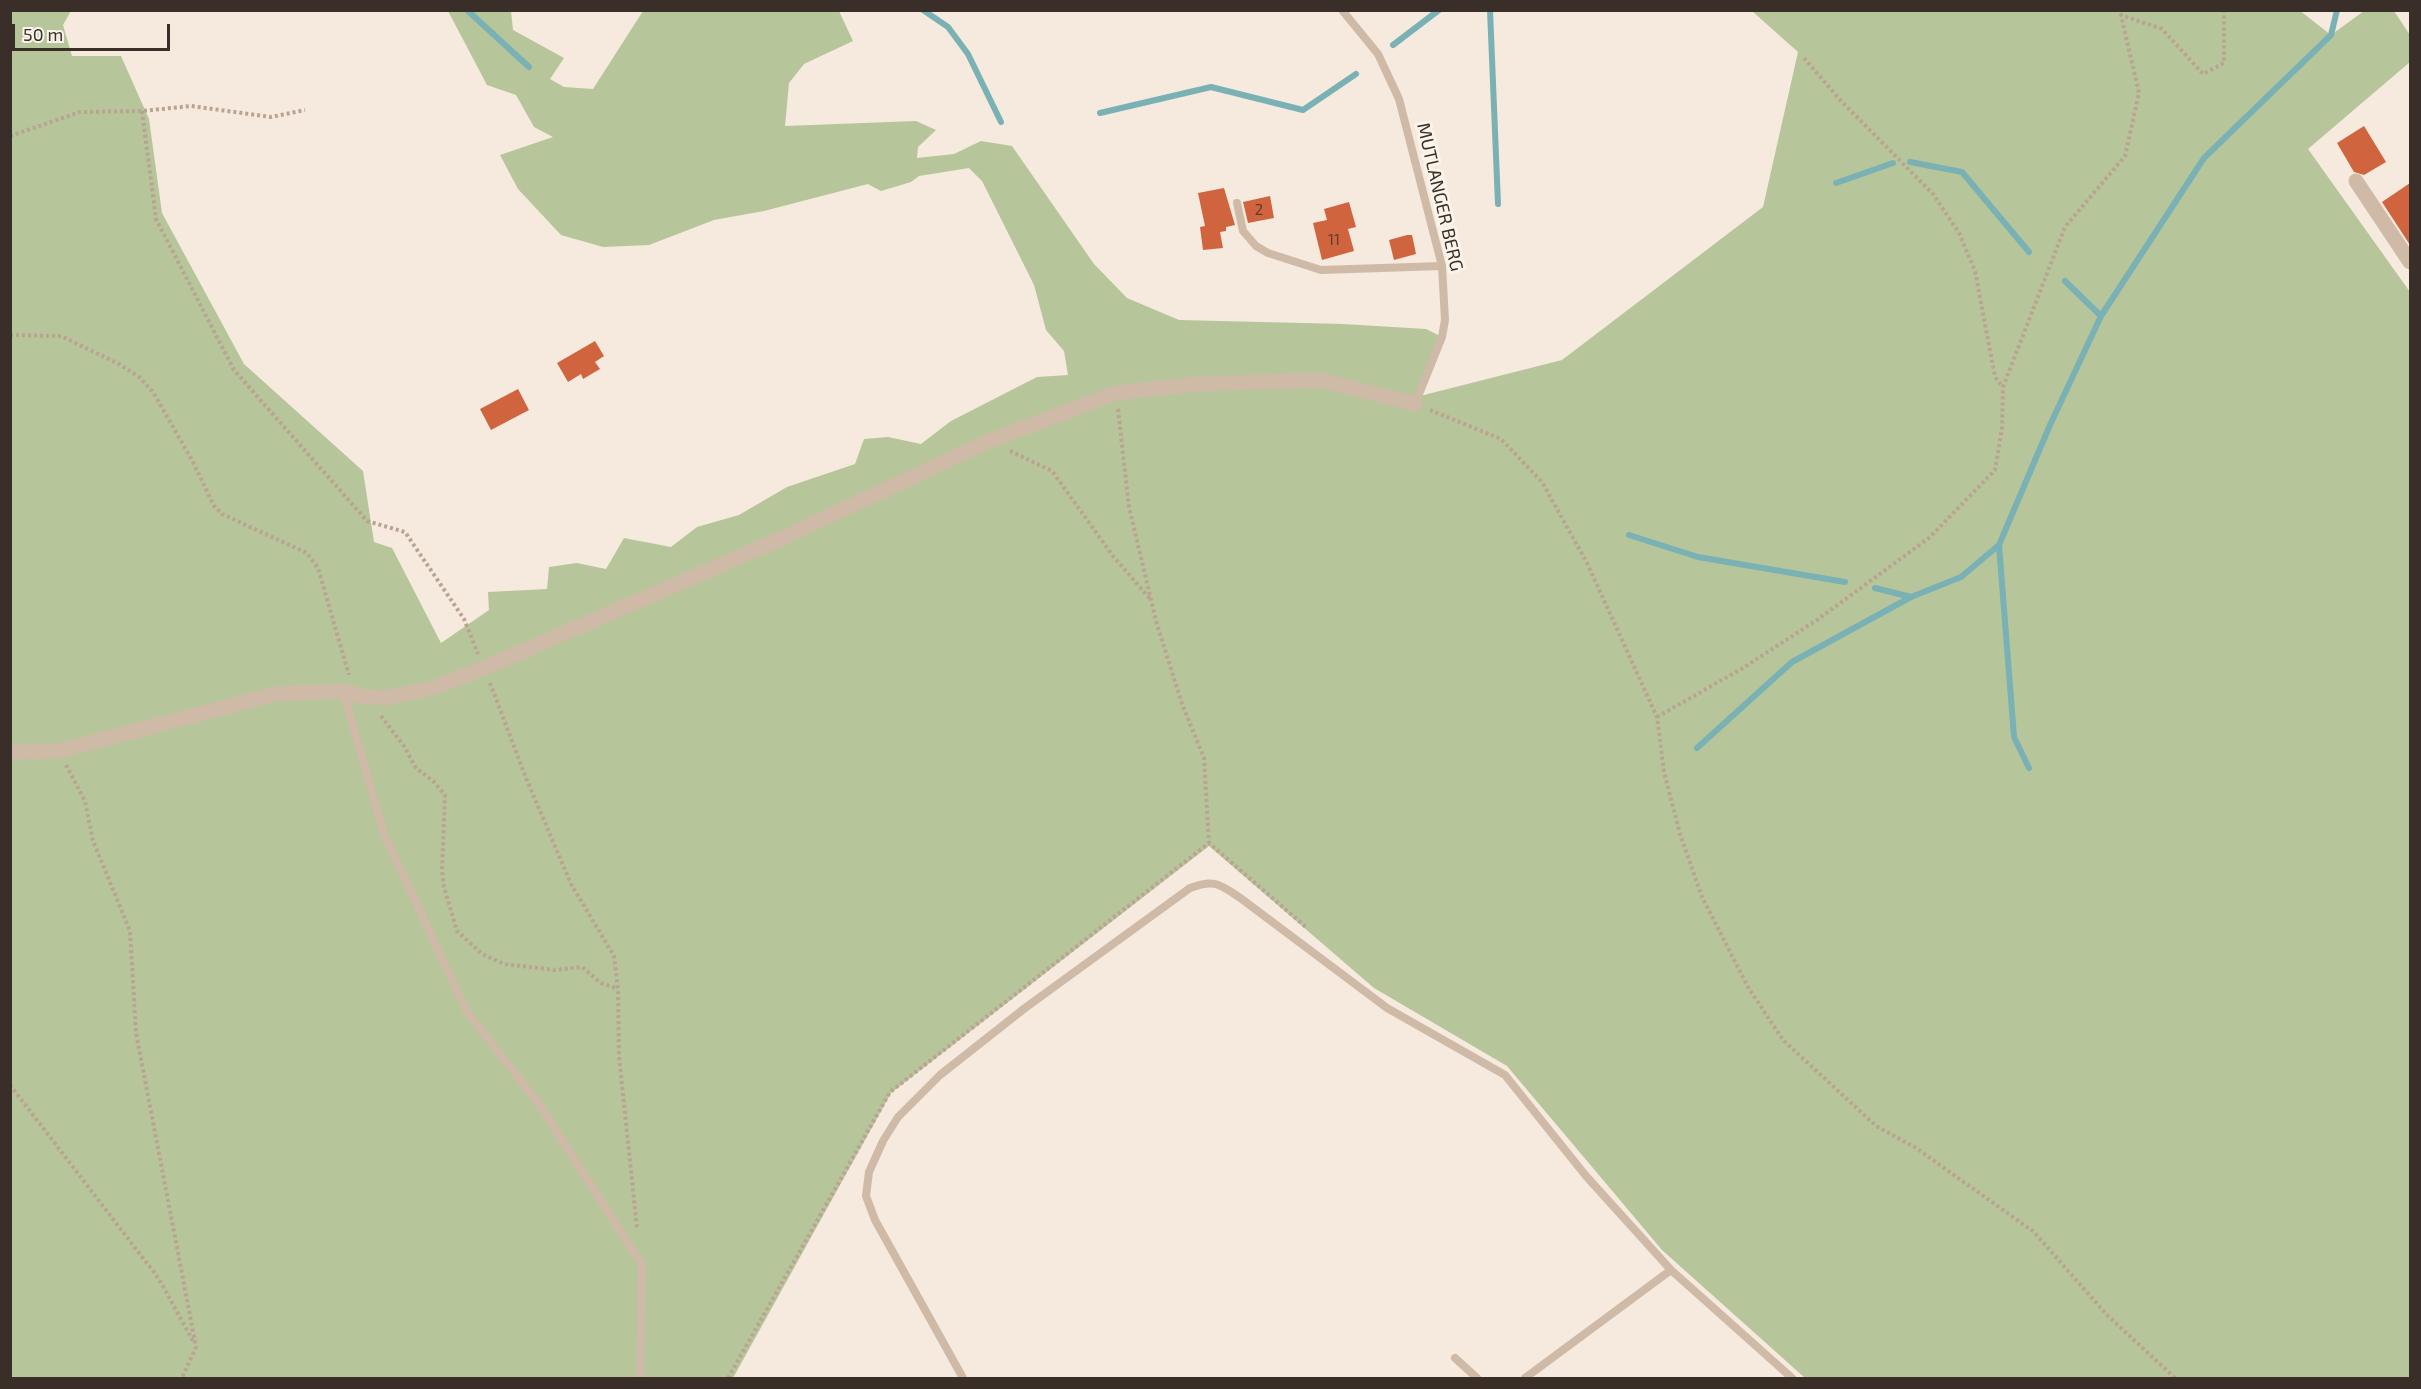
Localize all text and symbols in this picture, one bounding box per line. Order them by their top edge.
scale bar [15,12,172,50]
text: 50 m [23,23,63,45]
street label: MUTLANGER BERG [1412,121,1468,273]
house number: 2 [1255,201,1263,219]
house number: 11 [1328,231,1340,249]

